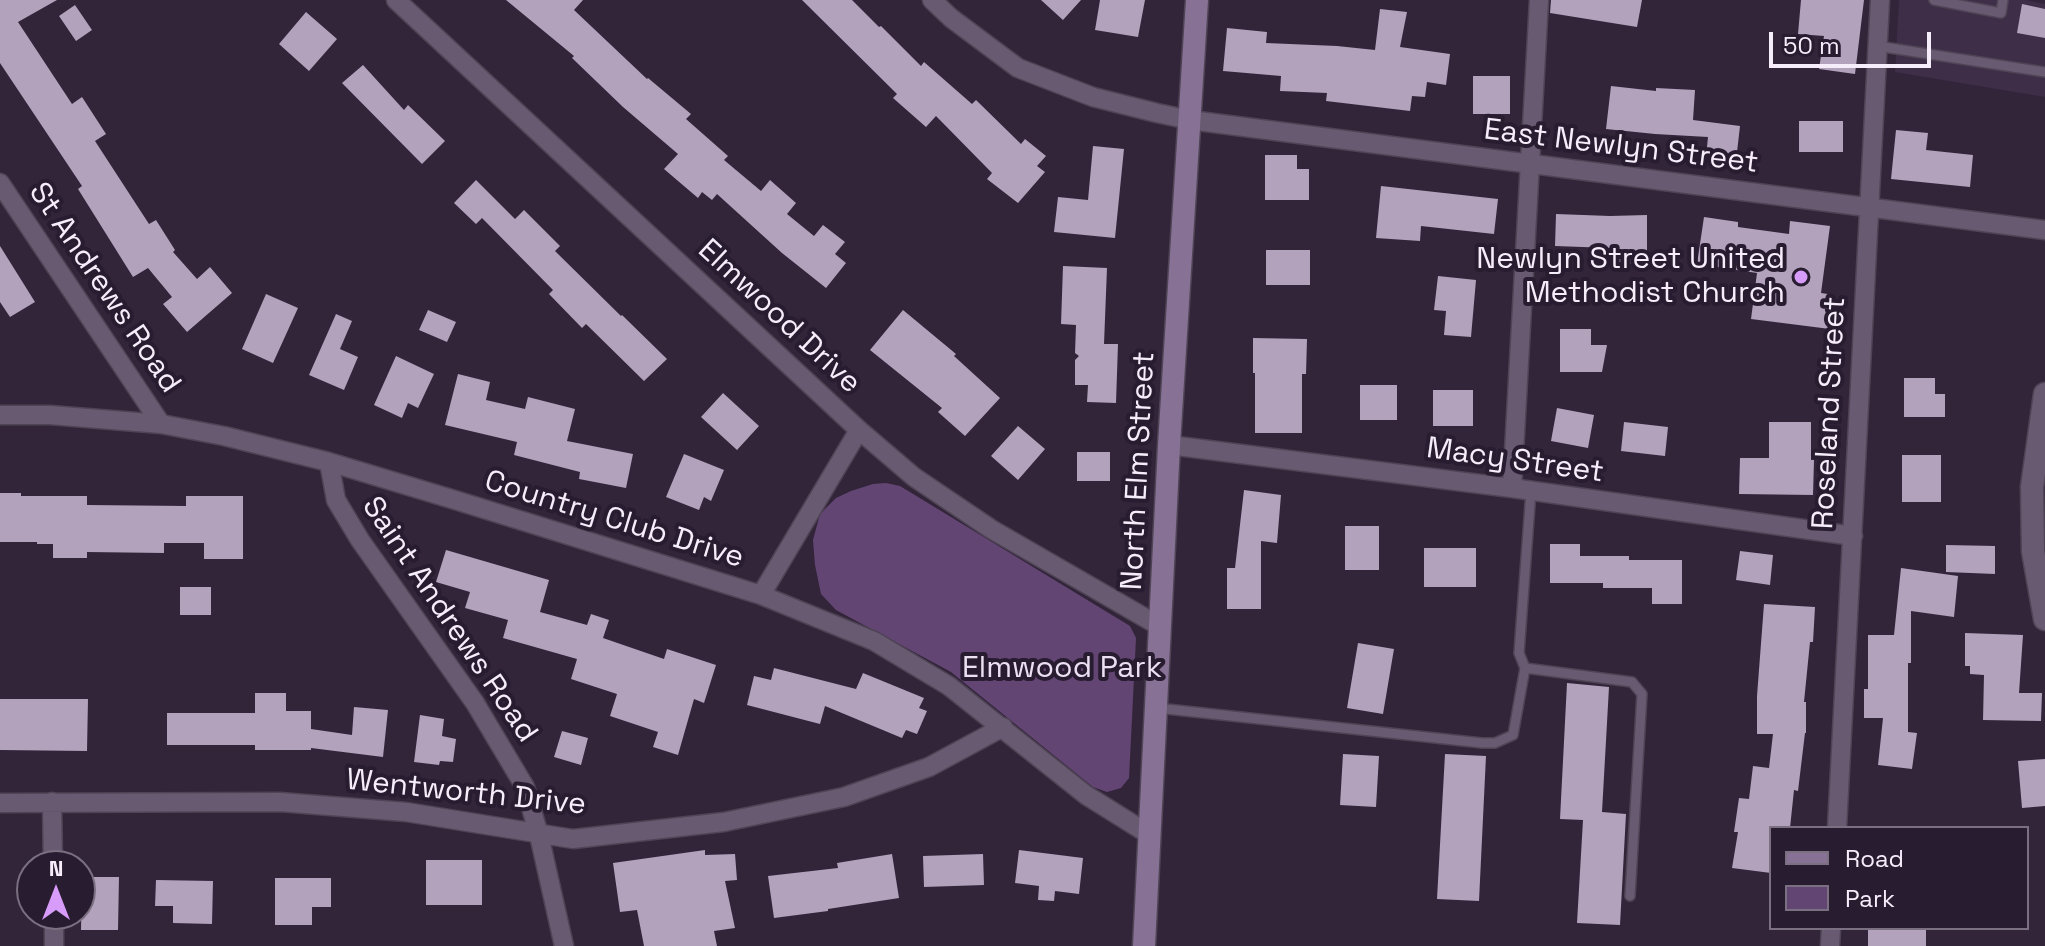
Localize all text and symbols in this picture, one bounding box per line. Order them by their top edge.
scale bar [1773,16,1935,66]
text: 50 m [1783,30,1840,61]
street label: East Newlyn Street [1482,112,1760,182]
street label: St Andrews Road [20,176,188,400]
street label: Elmwood Drive [690,232,868,402]
place label: Newlyn Street United Methodist Church [1476,242,1785,312]
marker: Newlyn Street United Methodist Church [1792,268,1810,286]
street label: Roseland Street [1806,296,1854,530]
street label: North Elm Street [1115,351,1163,591]
street label: Macy Street [1424,431,1606,491]
street label: Country Club Drive [480,463,748,577]
street label: Saint Andrews Road [353,490,545,750]
park label: Elmwood Park [962,651,1162,687]
street label: Wentworth Drive [344,763,588,823]
legend [1769,826,2029,930]
text: Road [1845,843,1904,874]
north arrow [16,850,96,930]
text: N [49,854,63,882]
text: Park [1845,883,1895,914]

